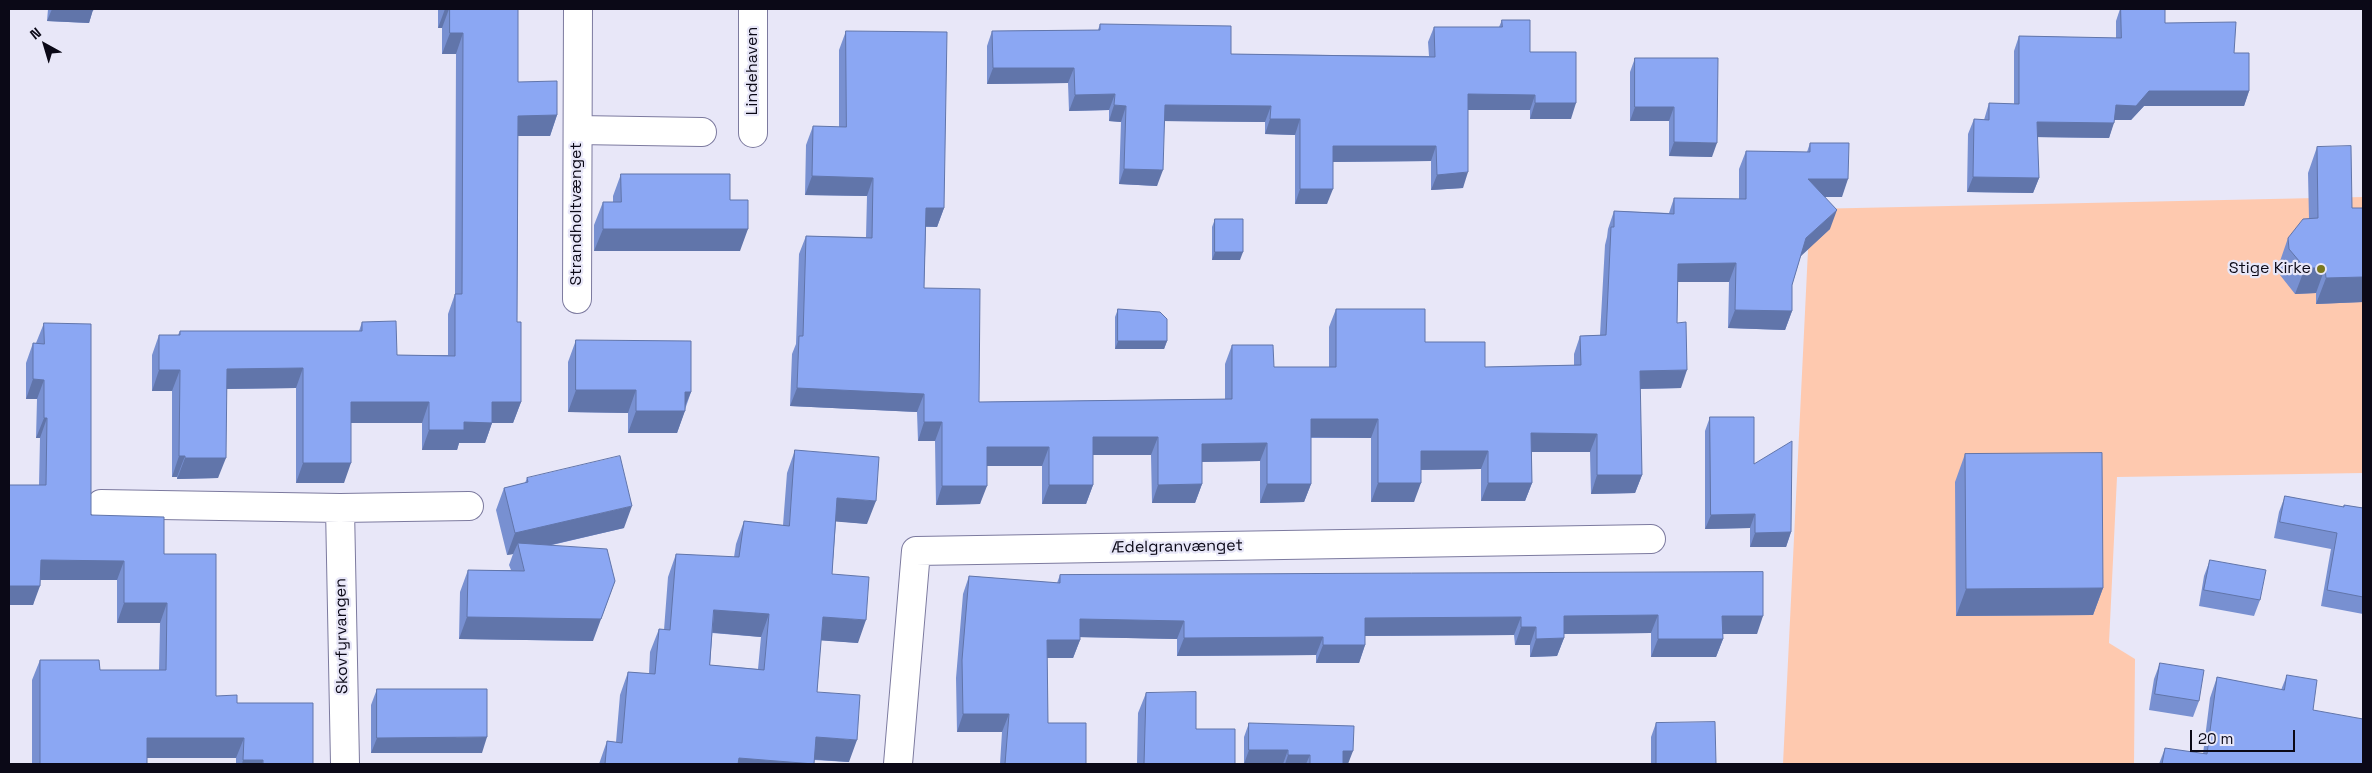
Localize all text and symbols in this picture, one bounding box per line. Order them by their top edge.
north arrow [20,20,70,70]
text: N [26,23,45,43]
street label: Lindehaven [743,27,763,115]
street label: Strandholtvænget [567,143,587,285]
place label: Stige Kirke [2229,259,2311,279]
marker: Stige Kirke [2315,263,2327,275]
street label: Ædelgranvænget [1111,536,1243,558]
street label: Skovfyrvangen [331,578,353,694]
scale bar [2192,720,2297,752]
text: 20 m [2198,729,2233,748]

